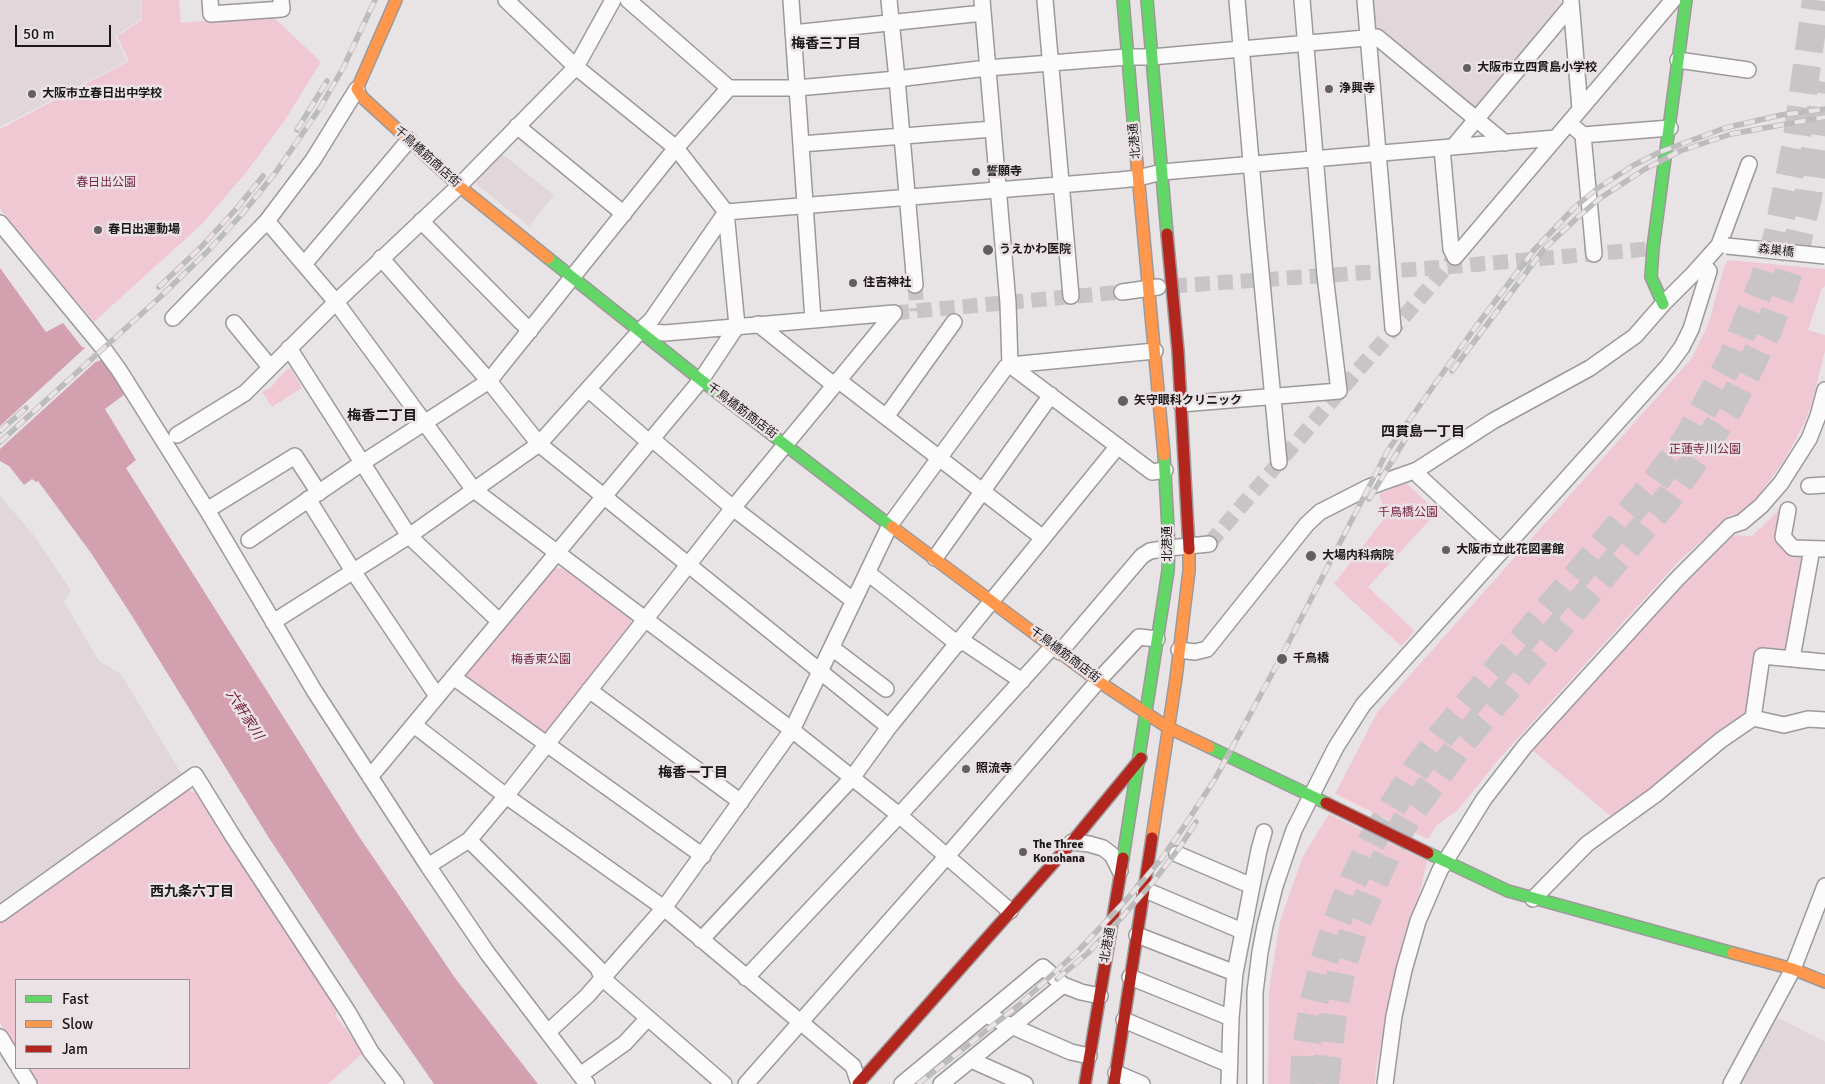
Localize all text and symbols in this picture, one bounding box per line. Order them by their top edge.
scale bar [18,15,114,47]
text: 50 m [23,25,54,43]
district label: 梅香三丁目 [791,36,861,52]
place label: 大阪市立四貫島小学校 [1477,61,1597,75]
marker: 大阪市立四貫島小学校 [1461,62,1473,74]
place label: 浄興寺 [1339,82,1375,96]
marker: 浄興寺 [1323,83,1335,95]
place label: 大阪市立春日出中学校 [42,87,162,101]
marker: 大阪市立春日出中学校 [26,88,38,100]
street label: 北港通 [1126,122,1144,160]
street label: 千鳥橋筋商店街 [391,124,463,190]
place label: 誓願寺 [986,165,1022,179]
marker: 誓願寺 [970,166,982,178]
park label: 春日出公園 [76,176,136,190]
place label: 春日出運動場 [108,223,180,237]
marker: 春日出運動場 [92,224,104,236]
street label: 森巣橋 [1757,242,1795,260]
marker: うえかわ医院 [981,243,995,257]
place label: うえかわ医院 [999,243,1071,257]
place label: 住吉神社 [863,276,911,290]
marker: 住吉神社 [847,277,859,289]
street label: 千鳥橋筋商店街 [704,380,780,442]
marker: 矢守眼科クリニック [1116,394,1130,408]
place label: 矢守眼科クリニック [1134,394,1242,408]
district label: 梅香二丁目 [347,408,417,424]
district label: 四貫島一丁目 [1381,424,1465,440]
park label: 正蓮寺川公園 [1669,443,1741,457]
park label: 千鳥橋公園 [1378,506,1438,520]
street label: 北港通 [1161,526,1175,562]
place label: 大阪市立此花図書館 [1456,543,1564,557]
marker: 大阪市立此花図書館 [1440,544,1452,556]
marker: 大場内科病院 [1304,549,1318,563]
place label: 大場内科病院 [1322,549,1394,563]
street label: 千鳥橋筋商店街 [1027,624,1103,686]
marker: 千鳥橋 [1275,652,1289,666]
place label: 千鳥橋 [1293,652,1329,666]
park label: 梅香東公園 [511,653,571,667]
water label: 六軒家川 [222,687,266,743]
place label: 照流寺 [976,762,1012,776]
marker: 照流寺 [960,763,972,775]
district label: 梅香一丁目 [658,765,728,781]
place label: The Three Konohana [1033,838,1085,866]
marker: The Three Konohana [1017,846,1029,858]
district label: 西九条六丁目 [150,884,234,900]
street label: 北港通 [1098,926,1118,964]
legend [15,979,190,1069]
text: Fast [62,990,89,1008]
text: Slow [62,1015,93,1033]
text: Jam [62,1040,88,1058]

